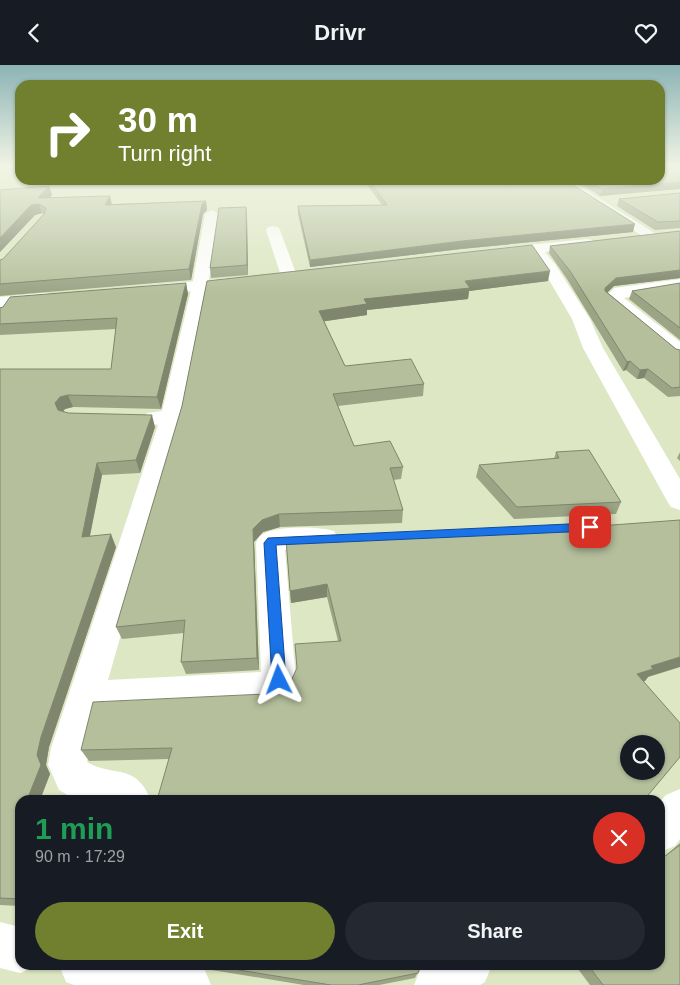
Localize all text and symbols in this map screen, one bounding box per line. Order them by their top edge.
icon: back [20,19,48,47]
icon: heart [632,19,660,47]
text: Drivr [314,20,366,45]
icon: right [35,100,100,165]
text: 30 m [118,100,198,139]
text: Turn right [118,141,211,166]
pin [569,506,611,548]
icon: arrive [576,513,604,541]
position arrow [252,653,304,705]
map controls [620,735,665,780]
button: search [620,735,665,780]
text: 1 min [35,812,113,845]
button: close [593,812,645,864]
text: 90 m · 17:29 [35,848,125,865]
button: Exit [35,902,335,960]
button: Share [345,902,645,960]

